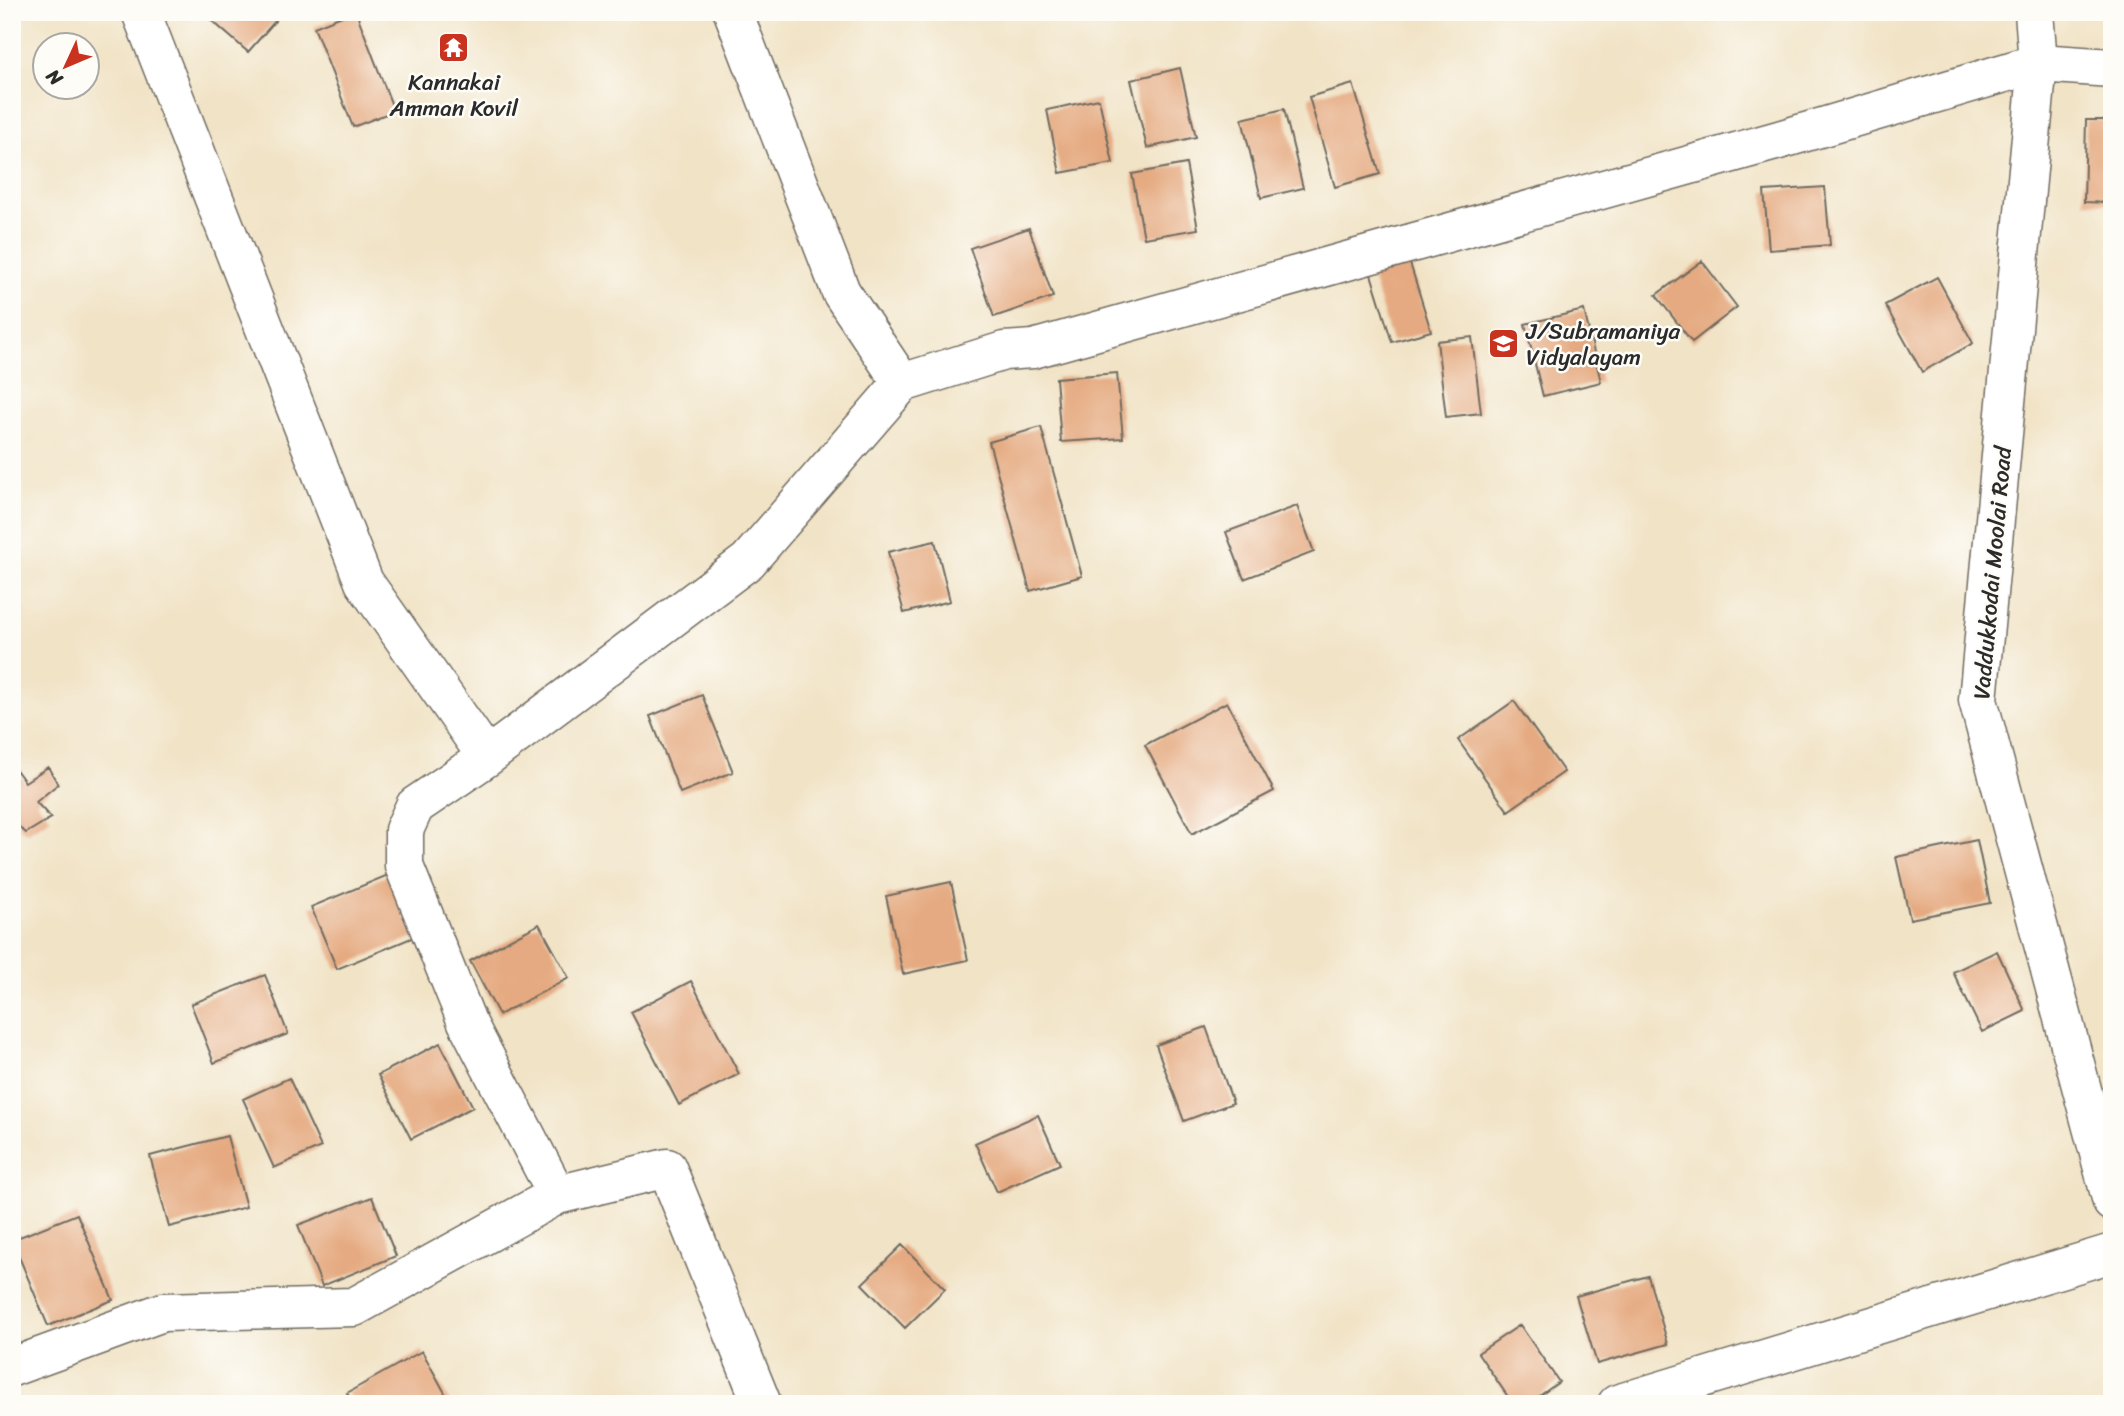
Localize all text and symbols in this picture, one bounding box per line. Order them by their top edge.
temple icon: Kannakai Amman Kovil [437,31,471,65]
north arrow [32,32,102,102]
text: N [37,61,71,94]
place label: Kannakai Amman Kovil [389,62,519,129]
place label: J/Subramaniya Vidyalayam [1525,311,1680,378]
school or university icon: J/Subramaniya Vidyalayam [1486,327,1520,361]
street label: Vaddukkodai Moolai Road [1961,443,2024,701]

